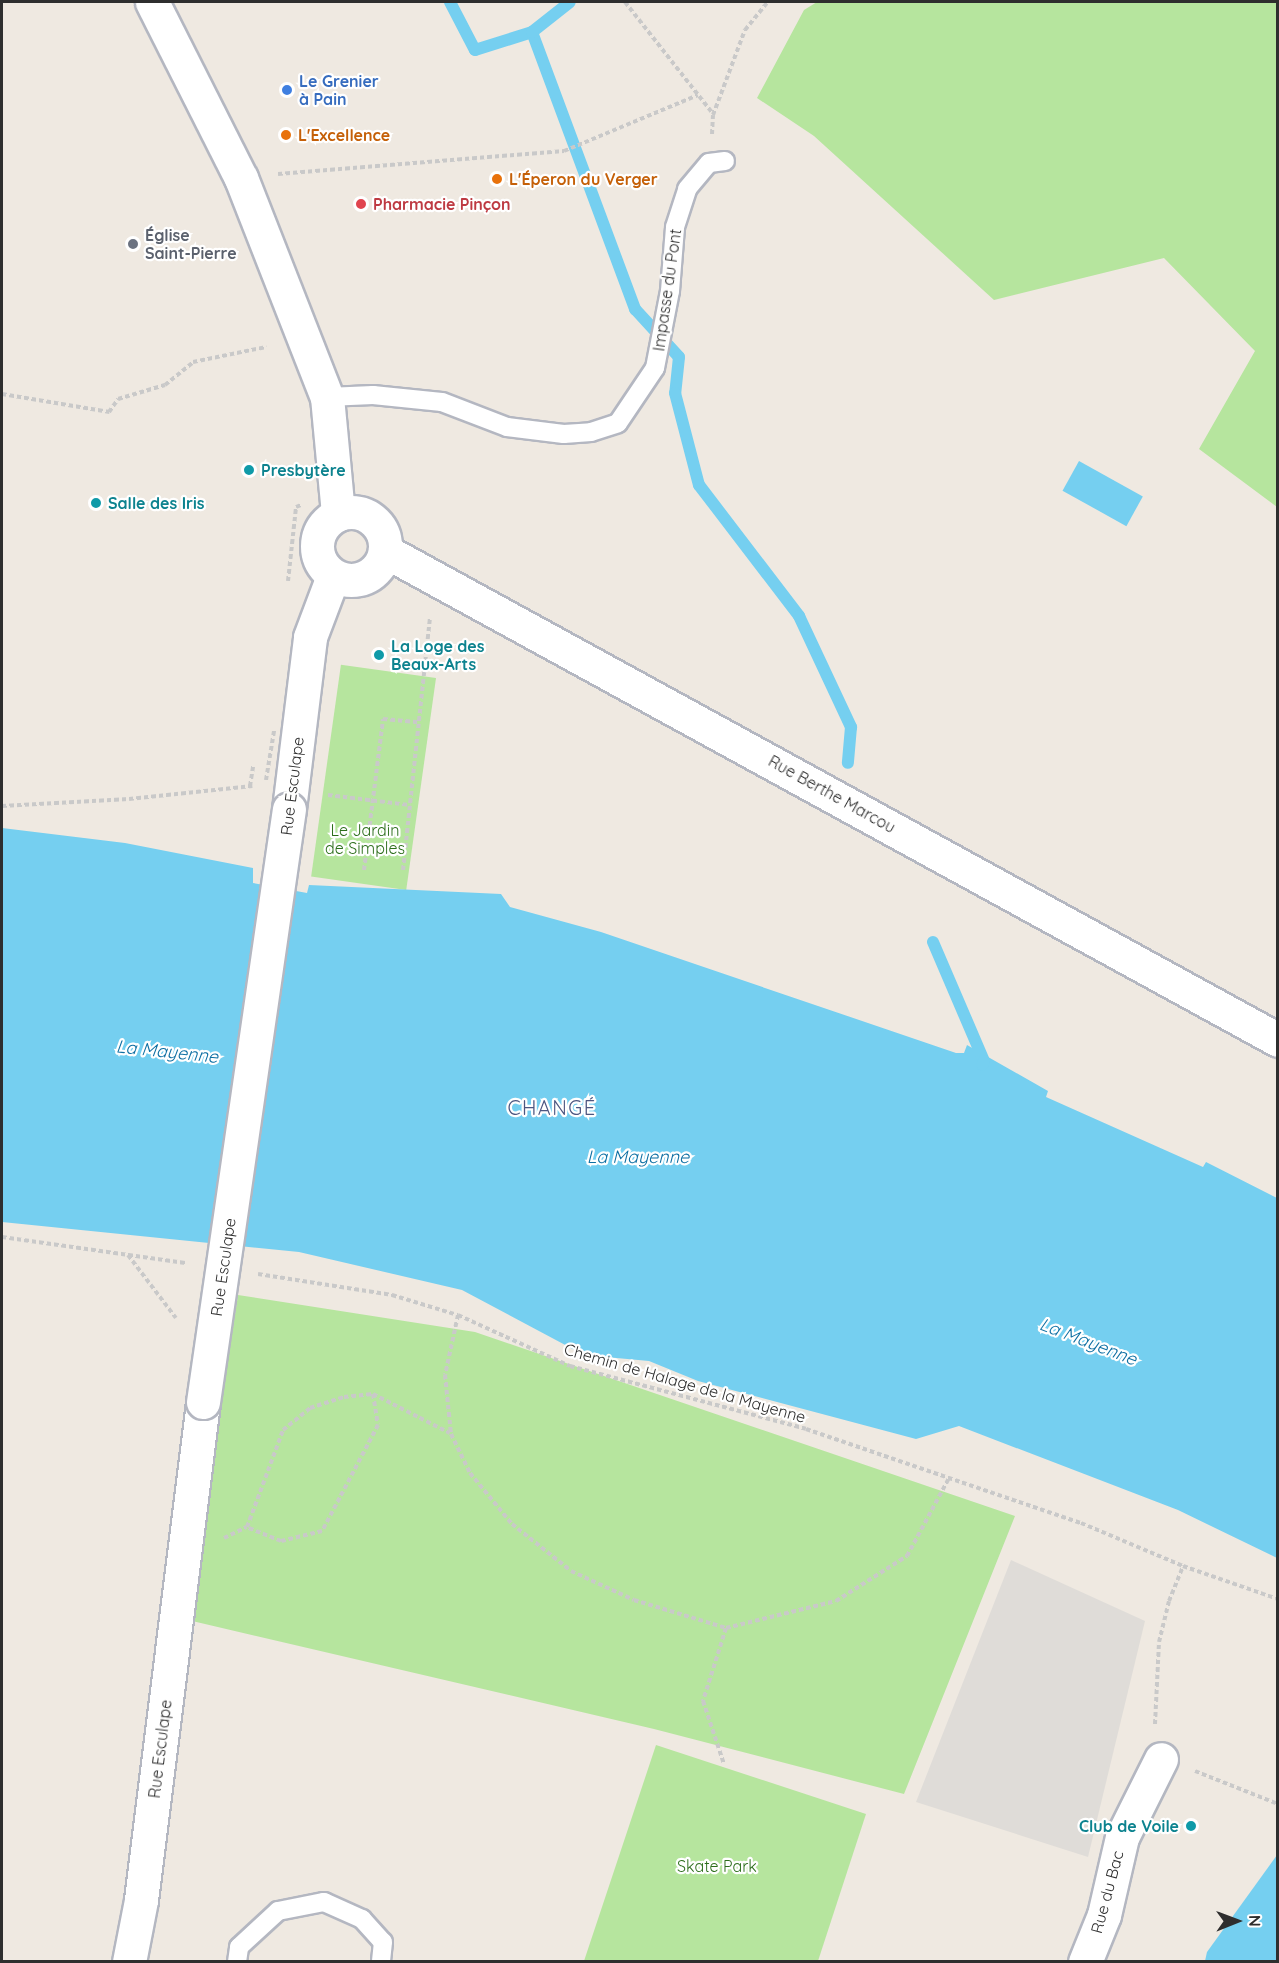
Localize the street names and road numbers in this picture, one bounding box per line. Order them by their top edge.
street label: Impasse du Pont [649,227,685,353]
street label: Rue Esculape [276,736,308,836]
street label: Rue Berthe Marcou [765,751,899,837]
street label: Rue Esculape [207,1217,239,1317]
street label: Chemin de Halage de la Mayenne [562,1339,808,1427]
street label: Rue Esculape [144,1699,176,1799]
street label: Rue du Bac [1087,1849,1127,1935]

